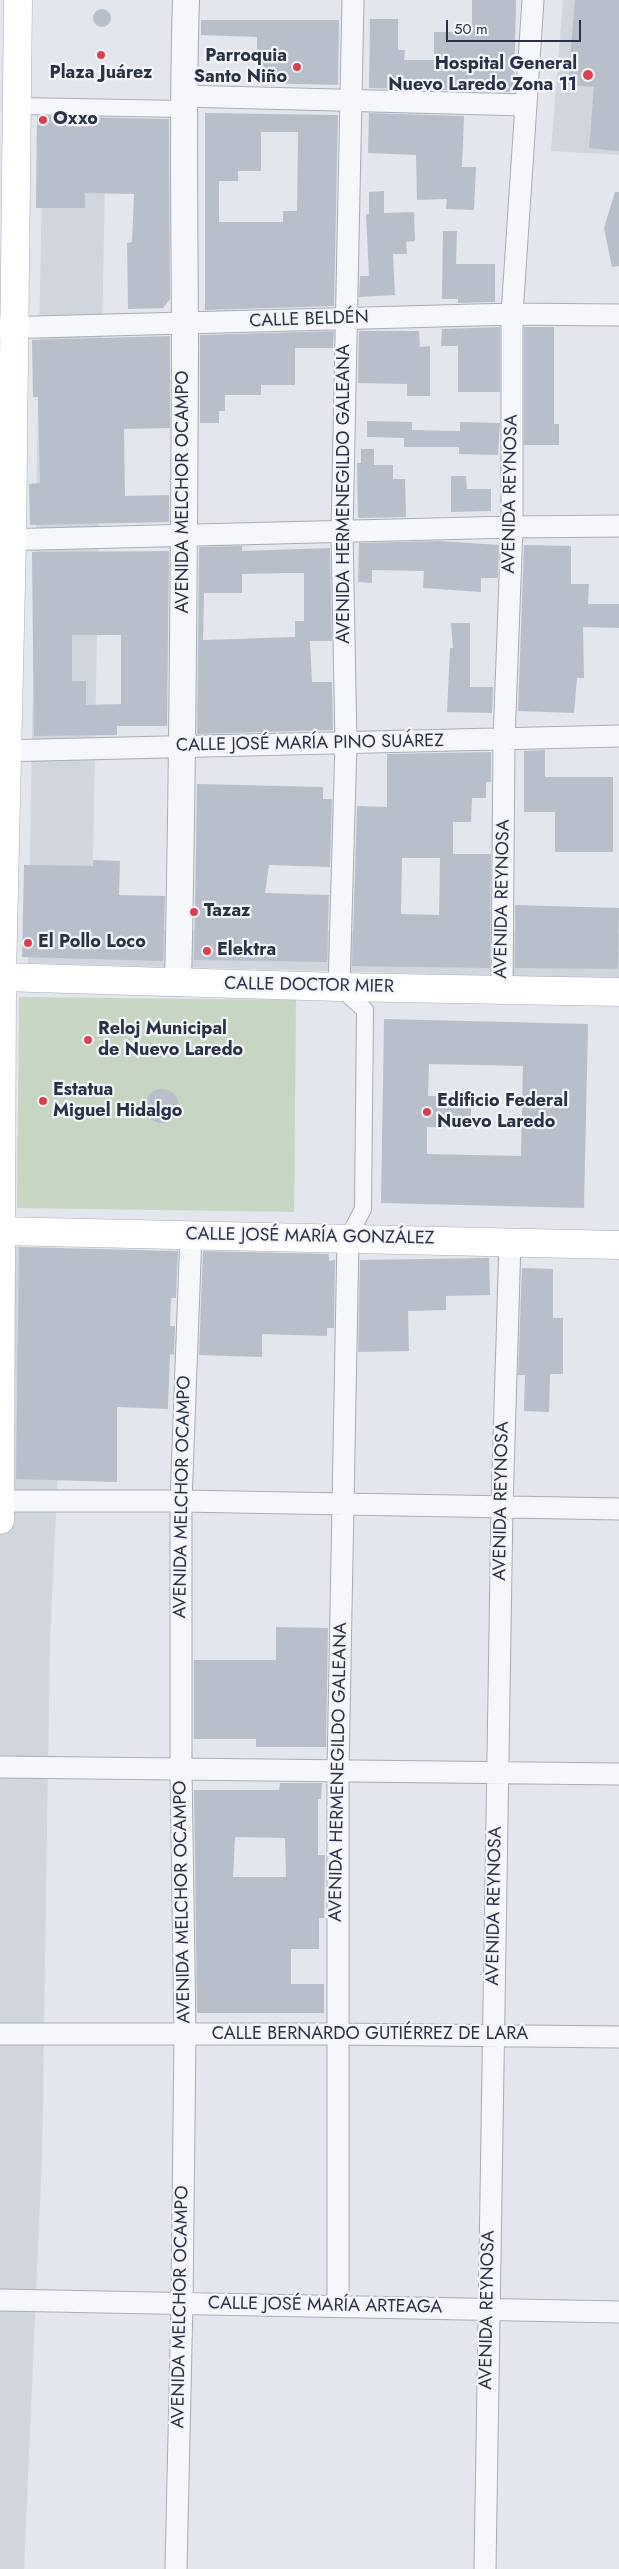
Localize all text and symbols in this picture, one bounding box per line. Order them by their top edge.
scale bar [449,10,584,42]
text: 50 m [454,18,488,40]
place label: Parroquia Santo Niño [194,46,287,88]
marker: Plaza Juárez [95,49,107,61]
place label: Hospital General Nuevo Laredo Zona 11 [388,54,577,96]
marker: Parroquia Santo Niño [291,61,303,73]
place label: Plaza Juárez [50,63,152,85]
marker: Hospital General Nuevo Laredo Zona 11 [581,68,595,82]
place label: Oxxo [53,109,98,131]
marker: Oxxo [37,114,49,126]
street label: CALLE BELDÉN [249,307,369,333]
street label: AVENIDA HERMENEGILDO GALEANA [334,344,356,644]
street label: AVENIDA MELCHOR OCAMPO [173,371,195,613]
street label: AVENIDA REYNOSA [499,414,523,574]
street label: CALLE JOSÉ MARÍA PINO SUÁREZ [176,731,444,757]
street label: AVENIDA REYNOSA [491,819,515,979]
place label: Tazaz [204,901,250,923]
marker: Tazaz [188,906,200,918]
place label: El Pollo Loco [38,932,146,954]
marker: El Pollo Loco [22,937,34,949]
place label: Elektra [217,940,276,962]
marker: Elektra [201,945,213,957]
street label: CALLE DOCTOR MIER [224,974,394,998]
place label: Reloj Municipal de Nuevo Laredo [98,1019,243,1062]
marker: Reloj Municipal de Nuevo Laredo [82,1034,94,1046]
place label: Estatua Miguel Hidalgo [53,1080,182,1122]
place label: Edificio Federal Nuevo Laredo [437,1091,568,1134]
marker: Estatua Miguel Hidalgo [37,1095,49,1107]
marker: Edificio Federal Nuevo Laredo [421,1106,433,1118]
street label: CALLE JOSÉ MARÍA GONZÁLEZ [185,1224,435,1250]
street label: AVENIDA MELCHOR OCAMPO [170,1375,196,1619]
street label: AVENIDA REYNOSA [490,1421,514,1581]
street label: AVENIDA HERMENEGILDO GALEANA [326,1622,352,1922]
street label: AVENIDA MELCHOR OCAMPO [170,1780,196,2024]
street label: AVENIDA REYNOSA [483,1826,507,1986]
street label: CALLE BERNARDO GUTIÉRREZ DE LARA [212,2024,528,2046]
street label: AVENIDA MELCHOR OCAMPO [168,2185,194,2429]
street label: AVENIDA REYNOSA [476,2230,500,2390]
street label: CALLE JOSÉ MARÍA ARTEAGA [208,2293,442,2319]

